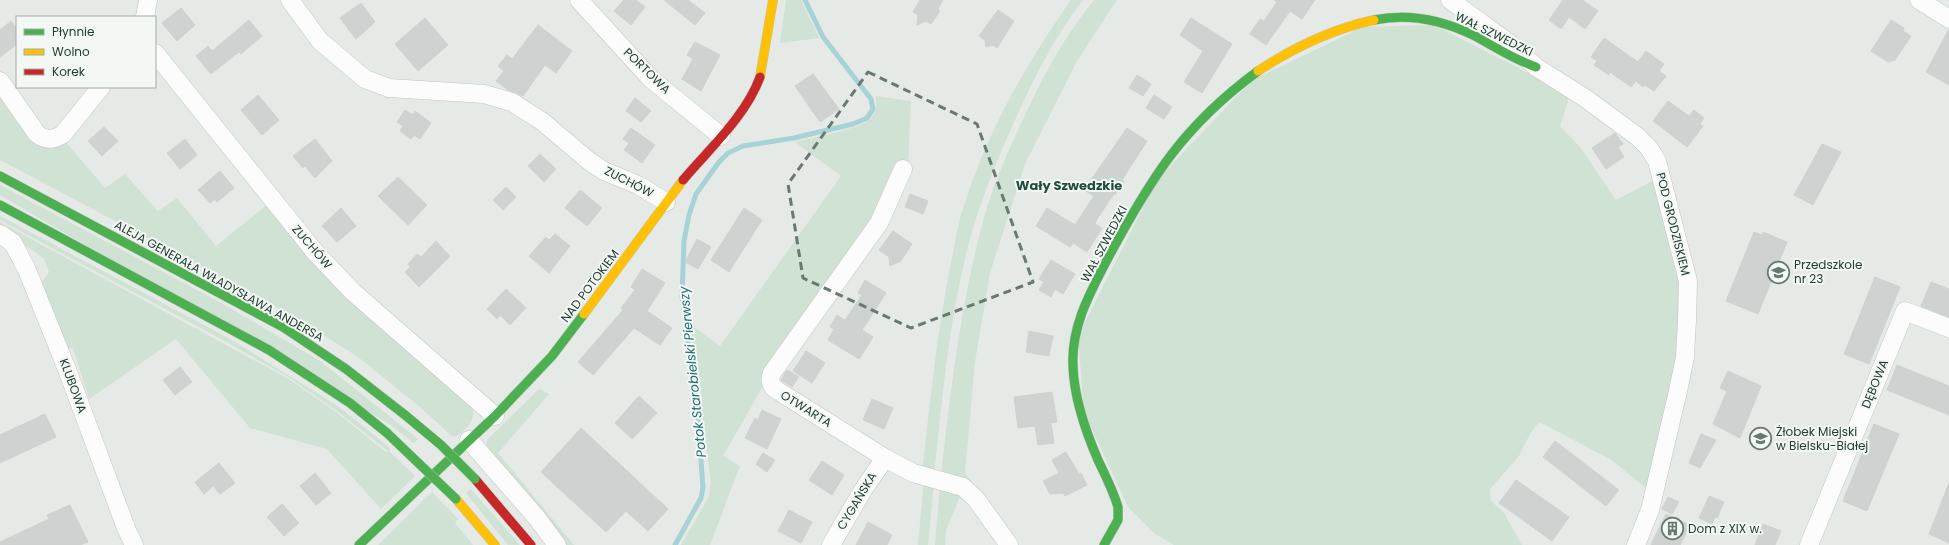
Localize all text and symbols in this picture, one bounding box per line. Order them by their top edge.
street label: WAŁ SZWEDZKI [1452,7,1536,60]
legend [16,16,156,88]
text: Płynnie [52,23,94,40]
text: Wolno [52,43,90,60]
street label: PORTOWA [620,44,675,97]
text: Korek [52,63,86,80]
street label: ZUCHÓW [602,162,657,201]
street label: POD GRODZISKIEM [1652,171,1695,277]
district label: Wały Szwedzkie [1016,176,1122,195]
street label: WAŁ SZWEDZKI [1076,202,1131,285]
street label: ALEJA GENERAŁA WŁADYSŁAWA ANDERSA [112,216,327,345]
street label: ZUCHÓW [288,221,336,273]
street label: NAD POTOKIEM [557,246,623,326]
place label: Przedszkole nr 23 [1794,256,1862,287]
school or university icon: Przedszkole nr 23 [1766,259,1792,285]
water label: Potok Starobielski Pierwszy [674,285,711,458]
street label: KLUBOWA [56,356,91,416]
street label: DĘBOWA [1857,357,1892,411]
street label: OTWARTA [777,386,835,431]
place label: Żłobek Miejski w Bielsku-Białej [1776,423,1868,454]
school or university icon: Żłobek Miejski w Bielsku-Białej [1748,426,1774,452]
street label: CYGAŃSKA [833,469,880,533]
building icon: Dom z XIX w. [1660,516,1686,542]
place label: Dom z XIX w. [1688,520,1762,537]

